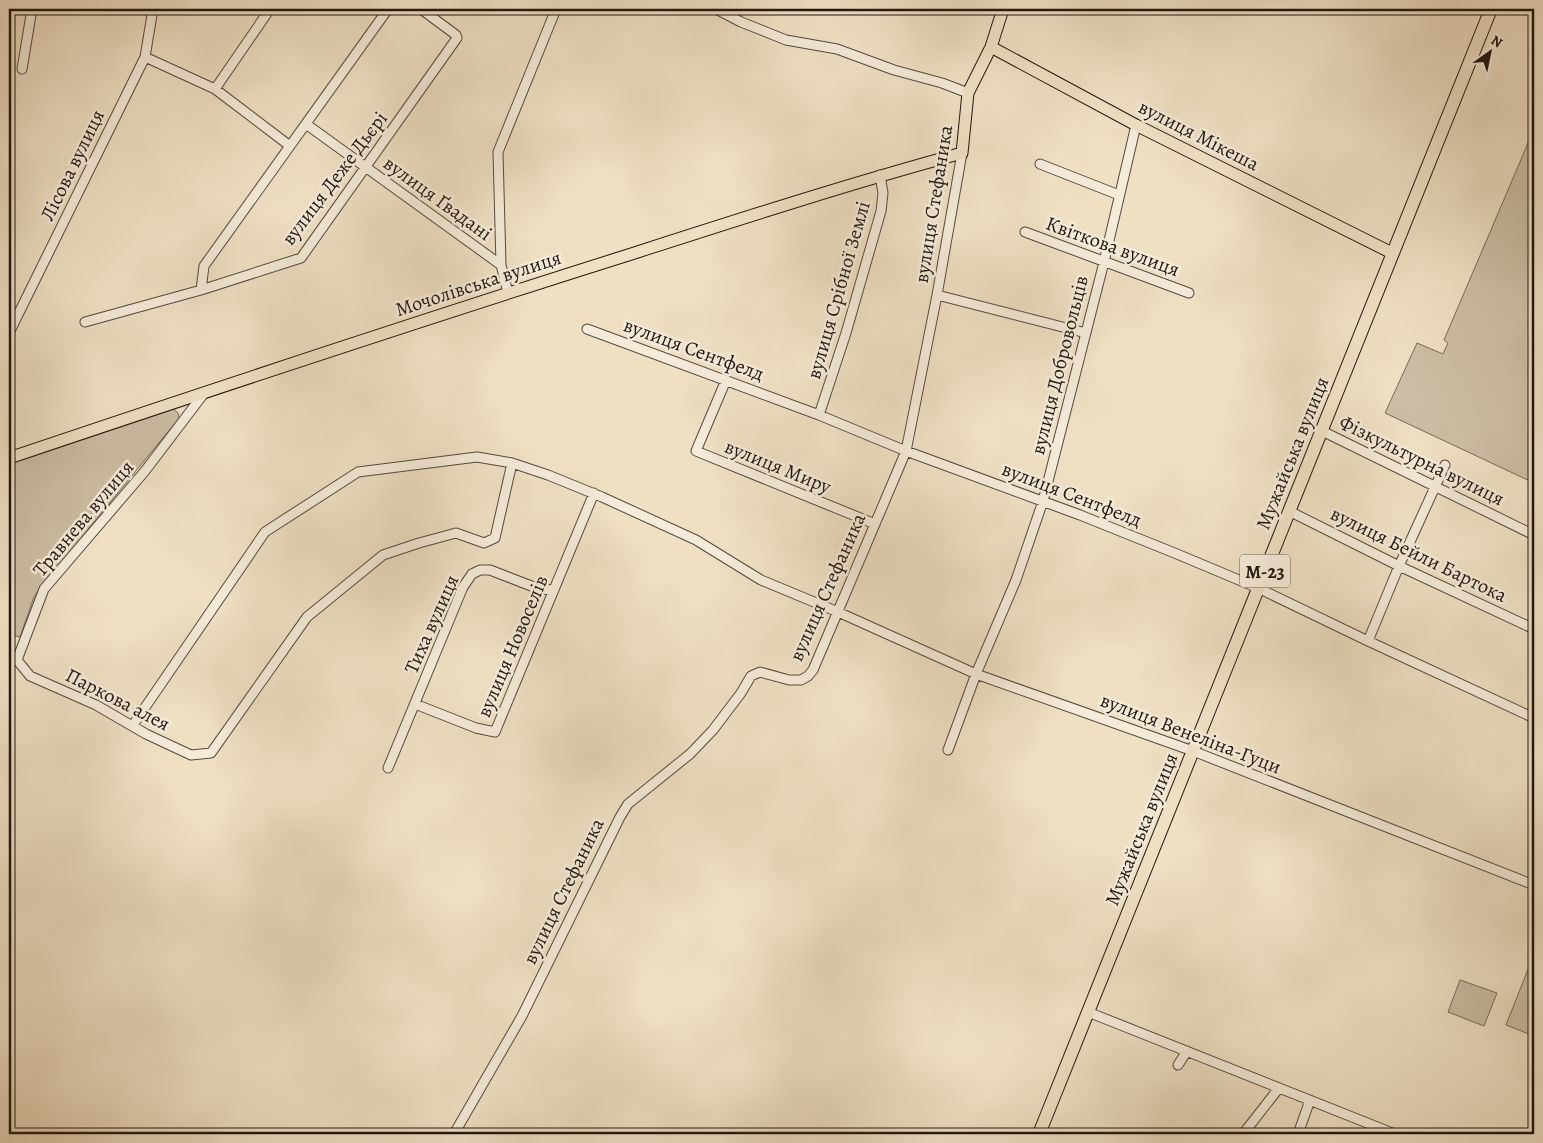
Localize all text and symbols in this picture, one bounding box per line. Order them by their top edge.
north arrow [1466,28,1516,78]
text: N [1487,31,1506,52]
street label: вулиця Мікеша [1134,93,1264,178]
street label: Лісова вулиця [34,105,111,225]
street label: вулиця Деже Дьєрі [275,106,394,251]
street label: вулиця Стефаника [908,122,959,285]
street label: вулиця Ґвадані [378,150,498,247]
street label: вулиця Срібної Землі [800,198,877,382]
street label: Квіткова вулиця [1042,210,1183,283]
street label: Мочолівська вулиця [392,244,565,323]
street label: вулиця Добровольців [1024,273,1095,457]
street label: вулиця Сентфелд [620,312,768,387]
street label: Мужайська вулиця [1249,373,1335,534]
street label: Фізкультурна вулиця [1335,409,1509,512]
street label: вулиця Миру [721,433,836,500]
street label: Травнева вулиця [27,454,140,582]
street label: вулиця Сентфелд [998,455,1146,534]
street label: вулиця Бейли Бартока [1326,500,1512,609]
street label: вулиця Стефаника [783,508,873,666]
road number: М-23 [1240,554,1290,588]
street label: Тиха вулиця [398,570,465,678]
street label: вулиця Новоселів [470,571,555,721]
street label: Паркова алея [61,662,175,737]
street label: вулиця Венеліна-Гуци [1096,686,1285,780]
street label: Мужайська вулиця [1098,749,1184,910]
street label: вулиця Стефаника [516,813,611,969]

